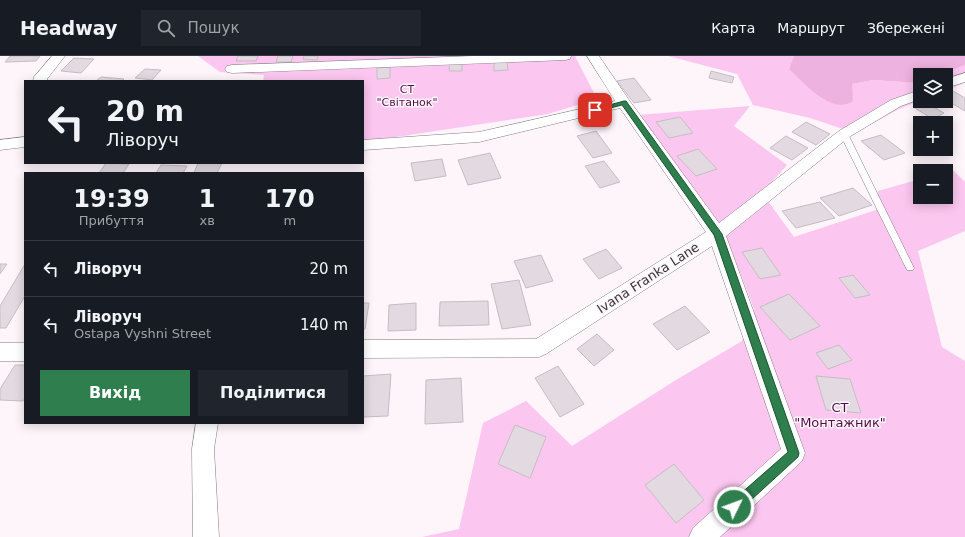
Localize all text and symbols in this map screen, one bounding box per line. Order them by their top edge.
search box [141,10,421,46]
text: Headway [20,17,117,39]
icon: search [155,17,177,39]
text: Пошук [187,19,240,37]
text: Карта [711,20,755,36]
text: Маршрут [777,20,845,36]
text: Збережені [867,20,945,36]
map controls [913,68,953,204]
button: layers [913,68,953,108]
park label: СТ "Світанок" [376,83,438,109]
pin [578,93,612,127]
text: 20 m [106,95,184,128]
icon: left [40,96,92,148]
icon: arrive [584,99,606,121]
button: + [913,116,953,156]
text: Ліворуч [106,129,179,150]
button: − [913,164,953,204]
text: 19:39 [73,185,150,213]
text: 1 [199,185,215,213]
text: 170 [265,185,315,213]
text: Прибуття [79,213,144,228]
text: хв [199,213,215,228]
text: m [283,213,296,228]
street label: Ivana Franka Lane [594,239,702,317]
icon: left [40,258,62,280]
text: Ліворуч [74,260,142,278]
text: 20 m [310,260,348,278]
text: Ліворуч [74,308,142,326]
icon: left [40,314,62,336]
text: 140 m [300,316,348,334]
text: Ostapa Vyshni Street [74,326,211,341]
button: Вихід [40,370,190,416]
button: Поділитися [198,370,348,416]
park label: СТ "Монтажник" [794,400,886,430]
position arrow [713,486,755,528]

